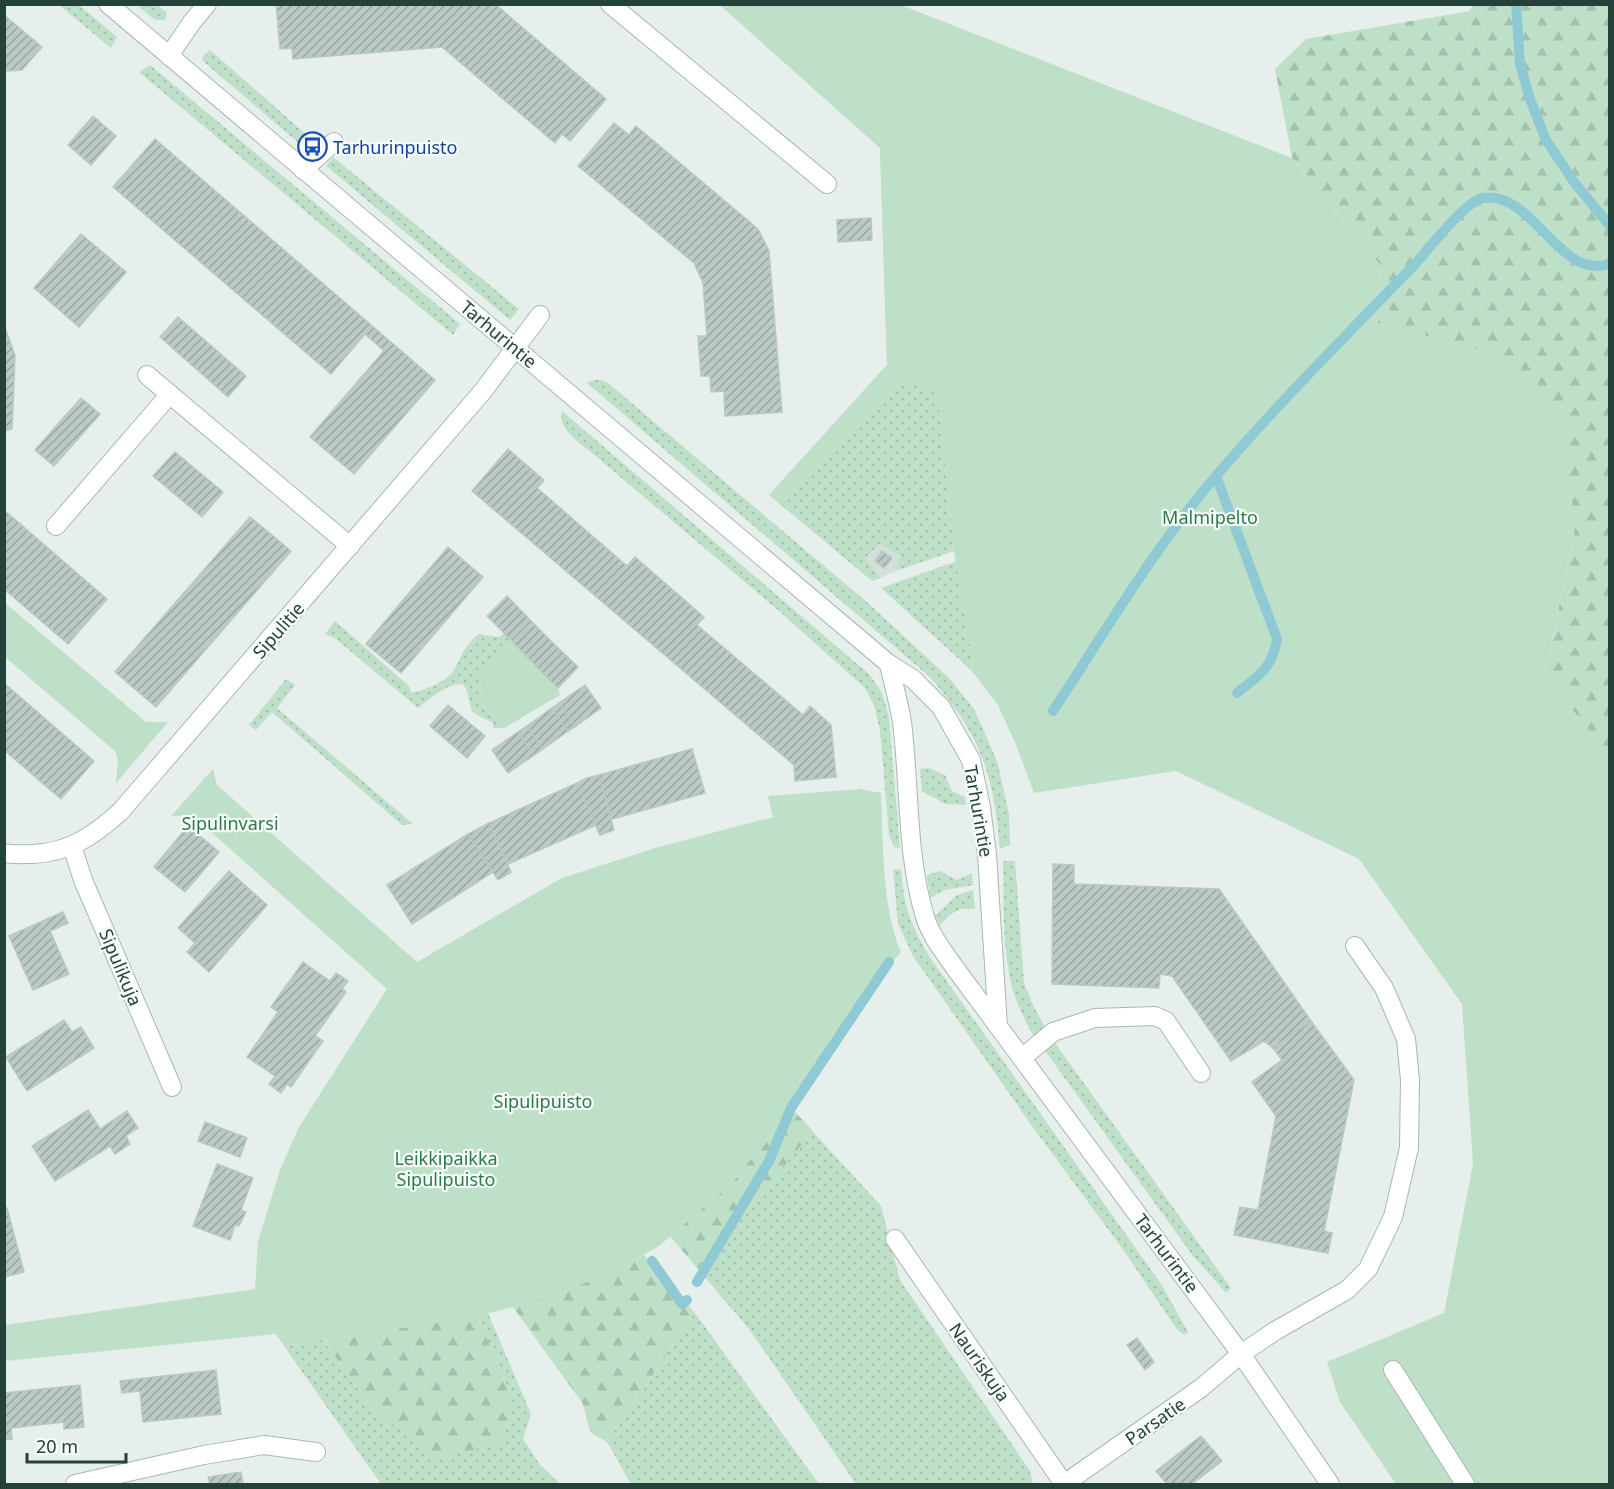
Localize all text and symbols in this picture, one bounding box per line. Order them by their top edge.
bus stop icon: Tarhurinpuisto [296,131,328,163]
place label: Tarhurinpuisto [333,135,457,159]
street label: Tarhurintie [456,295,542,373]
park label: Malmipelto [1162,505,1258,529]
street label: Sipulitie [247,597,309,663]
street label: Tarhurintie [959,763,999,859]
park label: Sipulinvarsi [181,811,279,835]
street label: Sipulikuja [94,925,148,1009]
park label: Sipulipuisto [494,1089,592,1113]
park label: Leikkipaikka Sipulipuisto [394,1146,498,1191]
street label: Tarhurintie [1129,1209,1205,1297]
street label: Nauriskuja [944,1318,1016,1406]
street label: Parsatie [1120,1392,1190,1450]
scale bar [27,1426,126,1464]
text: 20 m [36,1434,78,1458]

